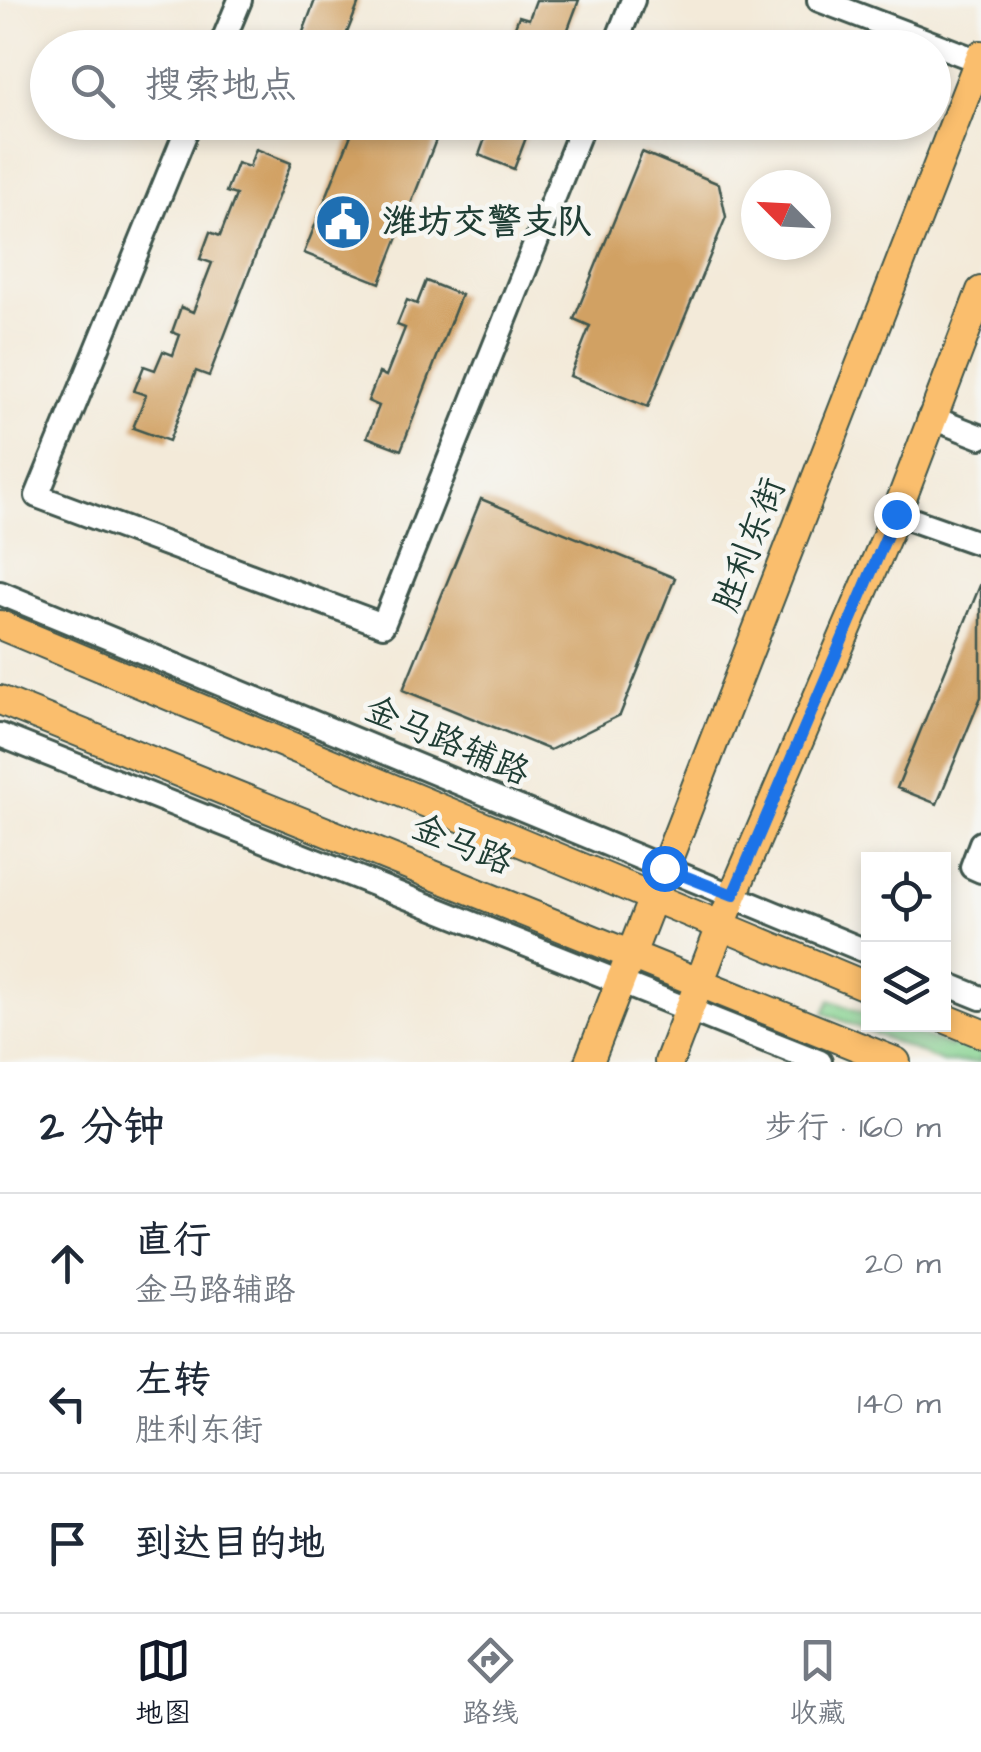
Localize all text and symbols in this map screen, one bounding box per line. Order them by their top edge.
search box [30,30,951,140]
icon: search [65,58,120,113]
text: 搜索地点 [145,60,297,112]
north arrow [741,170,831,260]
public building icon: 潍坊交警支队 [313,192,373,252]
place label: 潍坊交警支队 [382,198,592,247]
street label: 胜利东街 [702,471,798,619]
route end [874,492,920,538]
street label: 金马路辅路 [357,684,537,798]
street label: 金马路 [404,803,520,887]
route start [642,846,688,892]
map controls [861,852,951,1032]
button: locate [861,852,951,942]
button: layers [861,942,951,1032]
text: 2 分钟 [40,1099,165,1157]
text: 步行 · 160 m [765,1105,941,1150]
text: 直行 [135,1215,211,1267]
icon: ahead [40,1236,95,1291]
text: 20 m [865,1241,941,1286]
text: 金马路辅路 [135,1268,295,1313]
text: 左转 [135,1355,211,1407]
icon: left [40,1376,95,1431]
text: 140 m [857,1381,941,1426]
text: 胜利东街 [135,1408,263,1453]
icon: arrive [40,1516,95,1571]
text: 到达目的地 [135,1518,325,1570]
tab: 地图 [135,1633,192,1733]
tab: 路线 [462,1633,519,1733]
tab: 收藏 [789,1633,846,1733]

